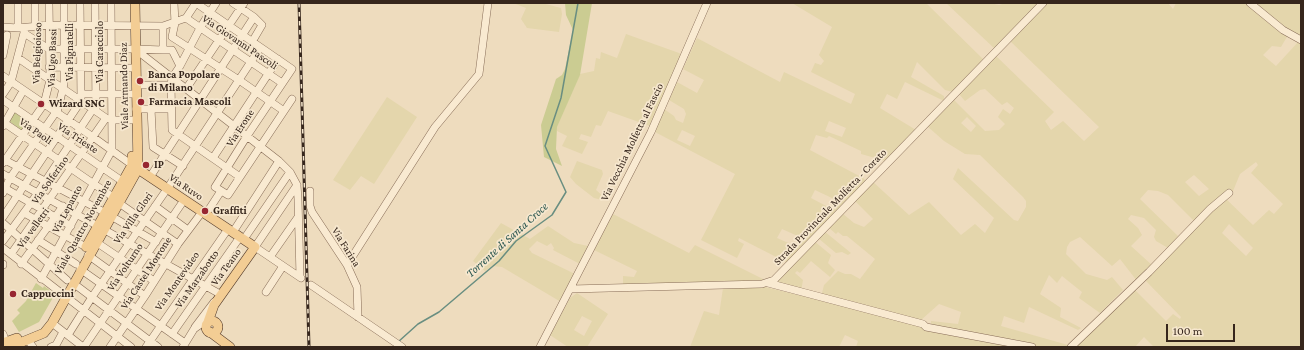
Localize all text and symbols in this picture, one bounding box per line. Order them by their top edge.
street label: Via Giovanni Pascoli [200,12,280,72]
street label: Via Caracciolo [93,21,107,83]
street label: Via Belgioioso [29,22,45,84]
street label: Via Pignatelli [63,23,77,81]
street label: Via Ugo Bassi [44,29,60,87]
street label: Viale Armando Diaz [117,42,131,130]
place label: Banca Popolare di Milano [148,68,220,94]
marker: Banca Popolare di Milano [135,76,145,86]
street label: Via Vecchia Molfetta al Fascio [598,81,666,203]
place label: Farmacia Mascoli [149,95,231,109]
place label: Wizard SNC [49,97,105,111]
marker: Farmacia Mascoli [136,97,146,107]
marker: Wizard SNC [36,99,46,109]
street label: Via Erone [223,107,257,149]
street label: Via Paoli [17,115,55,147]
street label: Via Trieste [55,120,101,156]
street label: Strada Provinciale Molfetta - Corato [771,146,889,268]
street label: Via Solferino [29,153,71,207]
place label: IP [154,158,164,172]
marker: IP [141,160,151,170]
street label: Via Ruvo [166,171,206,203]
street label: Viale Quattro Novembre [52,177,114,277]
street label: Via Lepanto [49,183,85,235]
street label: Via Villa Glori [110,190,156,246]
water label: Torrente di Santa Croce [463,199,551,281]
place label: Graffiti [213,204,247,218]
street label: Via velletri [14,205,52,251]
marker: Graffiti [200,206,210,216]
street label: Via Farina [329,225,363,269]
street label: Via Castel Morrone [118,234,174,312]
street label: Via Volturno [104,240,146,294]
street label: Via Teano [208,246,244,288]
street label: Via Marzabotto [172,247,222,311]
street label: Via Montevideo [152,249,202,313]
place label: Cappuccini [21,287,74,301]
marker: Cappuccini [8,289,18,299]
scale bar [1168,316,1237,342]
text: 100 m [1173,324,1202,338]

